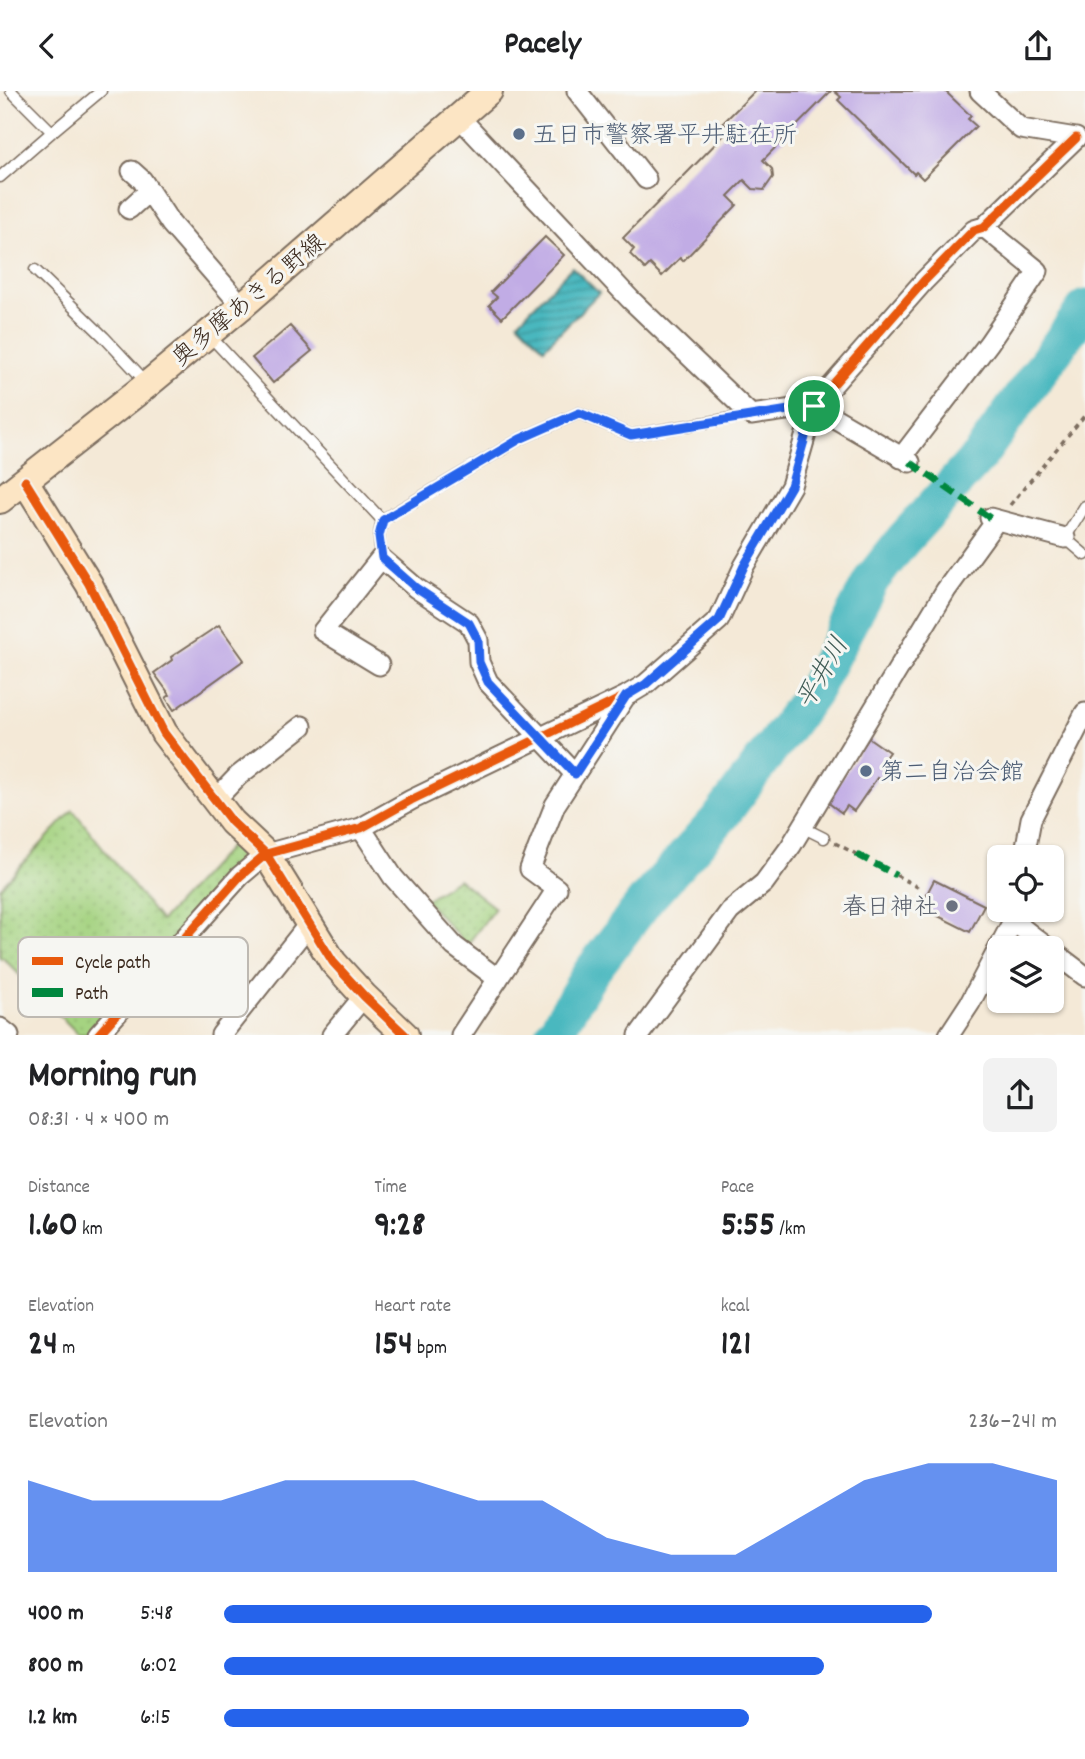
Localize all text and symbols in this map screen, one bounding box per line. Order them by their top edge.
text: Pacely [504,23,581,69]
icon: back [28,27,66,65]
icon: share [1019,27,1057,65]
place label: 五日市警察署平井駐在所 [533,120,797,154]
marker: 五日市警察署平井駐在所 [511,126,527,142]
street label: 奥多摩あきる野線 [166,227,334,376]
pin [784,376,844,436]
icon: arrive [795,387,833,425]
water label: 平井川 [789,631,860,717]
place label: 第二自治会館 [880,757,1024,791]
marker: 第二自治会館 [858,763,874,779]
map controls [987,845,1064,1013]
button: locate [987,845,1064,922]
place label: 春日神社 [842,892,938,926]
marker: 春日神社 [944,898,960,914]
button: layers [987,936,1064,1013]
legend [18,937,248,1017]
text: Cycle path [75,951,150,978]
text: Path [75,982,108,1009]
text: Morning run [28,1050,197,1105]
button: share [983,1058,1057,1132]
text: 08:31 · 4 × 400 m [28,1104,169,1137]
text: Distance [28,1175,90,1202]
text: Time [374,1175,407,1202]
text: Pace [721,1175,754,1202]
text: 1.60 [28,1202,78,1252]
text: 9:28 [374,1202,426,1252]
text: 5:55 [721,1202,775,1252]
text: km [78,1217,103,1244]
text: /km [775,1217,806,1244]
text: Elevation [28,1294,94,1321]
text: Heart rate [374,1294,451,1321]
text: kcal [721,1294,750,1321]
text: 24 [28,1321,58,1371]
text: 154 [374,1321,413,1371]
text: 121 [721,1321,751,1371]
text: m [58,1336,75,1363]
text: bpm [413,1336,447,1363]
text: Elevation [28,1406,108,1439]
text: 236–241 m [968,1406,1057,1439]
text: 400 m [28,1598,84,1631]
text: 5:48 [140,1598,173,1631]
text: 800 m [28,1650,83,1683]
text: 6:02 [140,1650,178,1683]
text: 1.2 km [28,1702,77,1735]
text: 6:15 [140,1702,171,1735]

